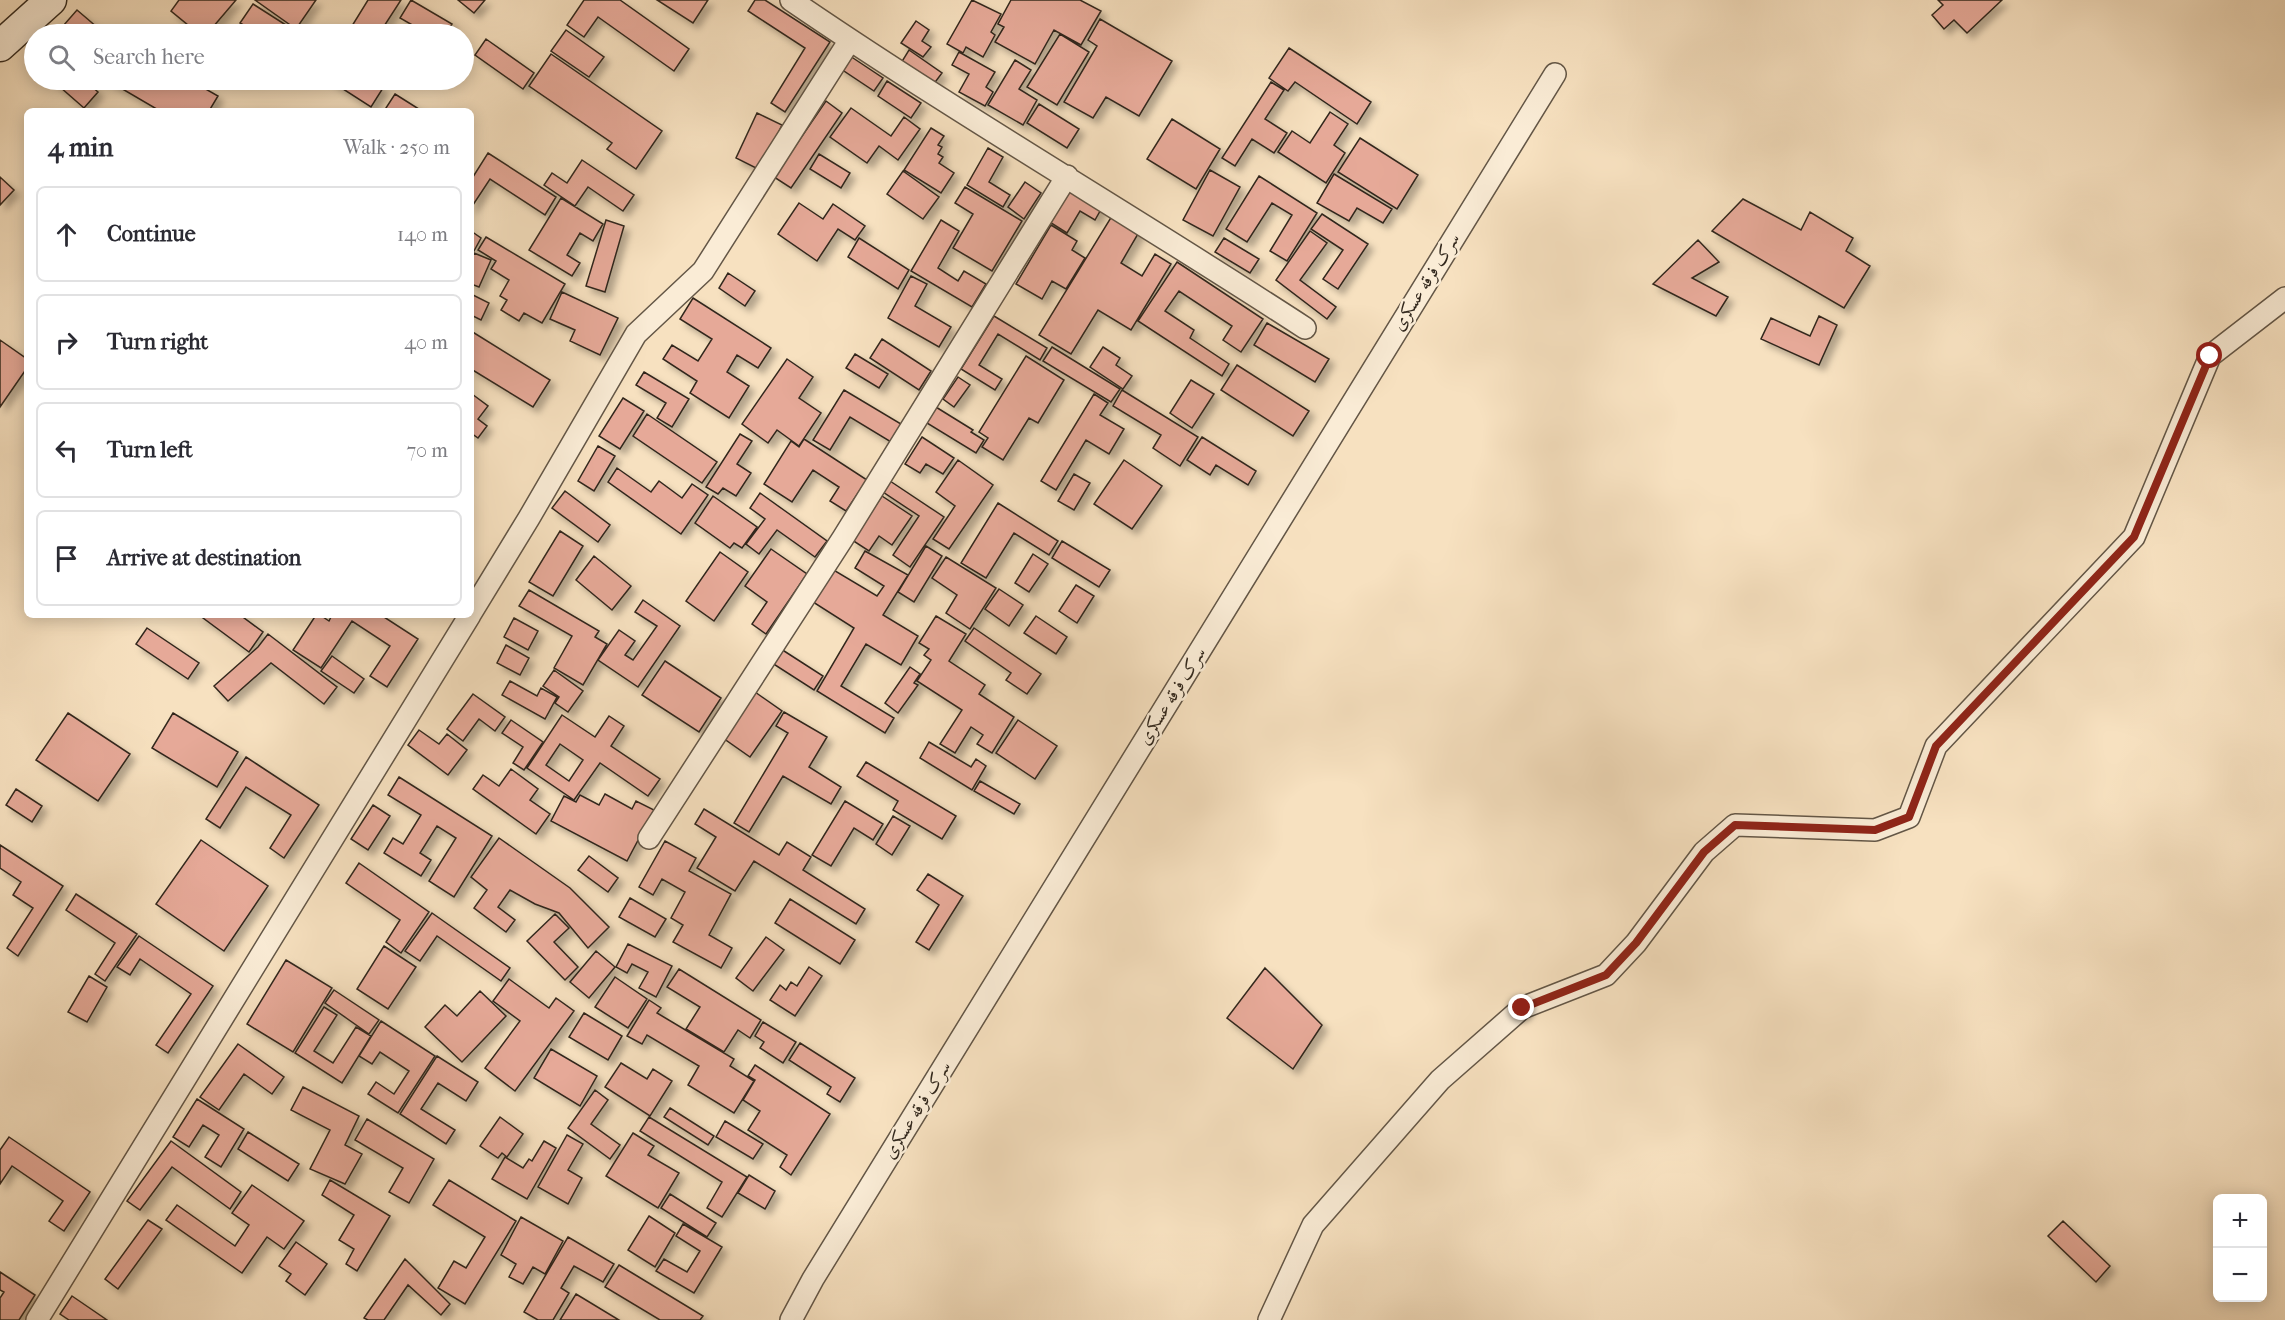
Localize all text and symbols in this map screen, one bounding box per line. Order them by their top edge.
search box [24,24,474,90]
icon: search [45,41,78,74]
text: Search here [93,44,205,70]
text: 4 min [48,132,113,163]
text: Walk · 250 m [343,136,450,159]
icon: ahead [50,218,83,251]
text: Continue [107,221,196,247]
text: 140 m [397,223,448,246]
street label: سرک فرقه عسکری [1388,229,1465,335]
icon: right [50,326,83,359]
text: Turn right [107,329,208,355]
text: 40 m [404,331,448,354]
route start [2196,342,2222,368]
icon: left [50,434,83,467]
text: Turn left [107,437,193,463]
text: 70 m [406,439,448,462]
icon: arrive [50,542,83,575]
text: Arrive at destination [107,545,301,571]
street label: سرک فرقه عسکری [1134,643,1211,749]
route end [1508,994,1534,1020]
street label: سرک فرقه عسکری [879,1057,956,1163]
map controls [2213,1194,2267,1302]
button: + [2213,1194,2267,1248]
button: − [2213,1248,2267,1302]

